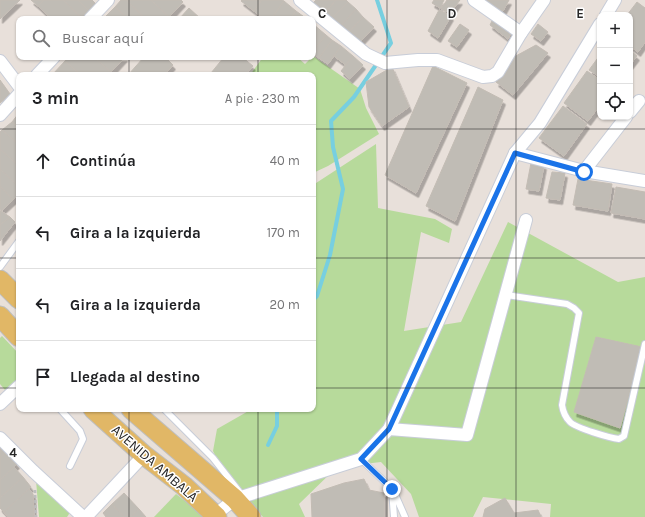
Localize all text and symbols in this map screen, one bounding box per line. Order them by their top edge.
text: C [318,6,326,21]
text: D [448,6,457,21]
text: E [576,6,584,21]
map controls [597,12,633,120]
button: + [597,12,633,48]
search box [16,16,316,60]
icon: search [30,27,52,49]
text: Buscar aquí [62,29,144,47]
button: − [597,48,633,84]
button: locate [597,84,633,120]
text: 3 min [32,88,79,108]
text: A pie · 230 m [225,91,300,106]
icon: ahead [32,150,54,172]
text: Continúa [70,152,136,170]
text: 40 m [270,153,300,168]
route start [575,163,593,181]
icon: left [32,222,54,244]
text: Gira a la izquierda [70,224,201,242]
text: 170 m [267,225,300,240]
icon: left [32,294,54,316]
text: Gira a la izquierda [70,296,201,314]
text: 20 m [270,297,300,312]
icon: arrive [32,366,54,388]
text: Llegada al destino [70,368,200,386]
street label: AVENIDA AMBALÁ [108,421,202,505]
text: 4 [9,445,17,460]
route end [383,480,401,498]

